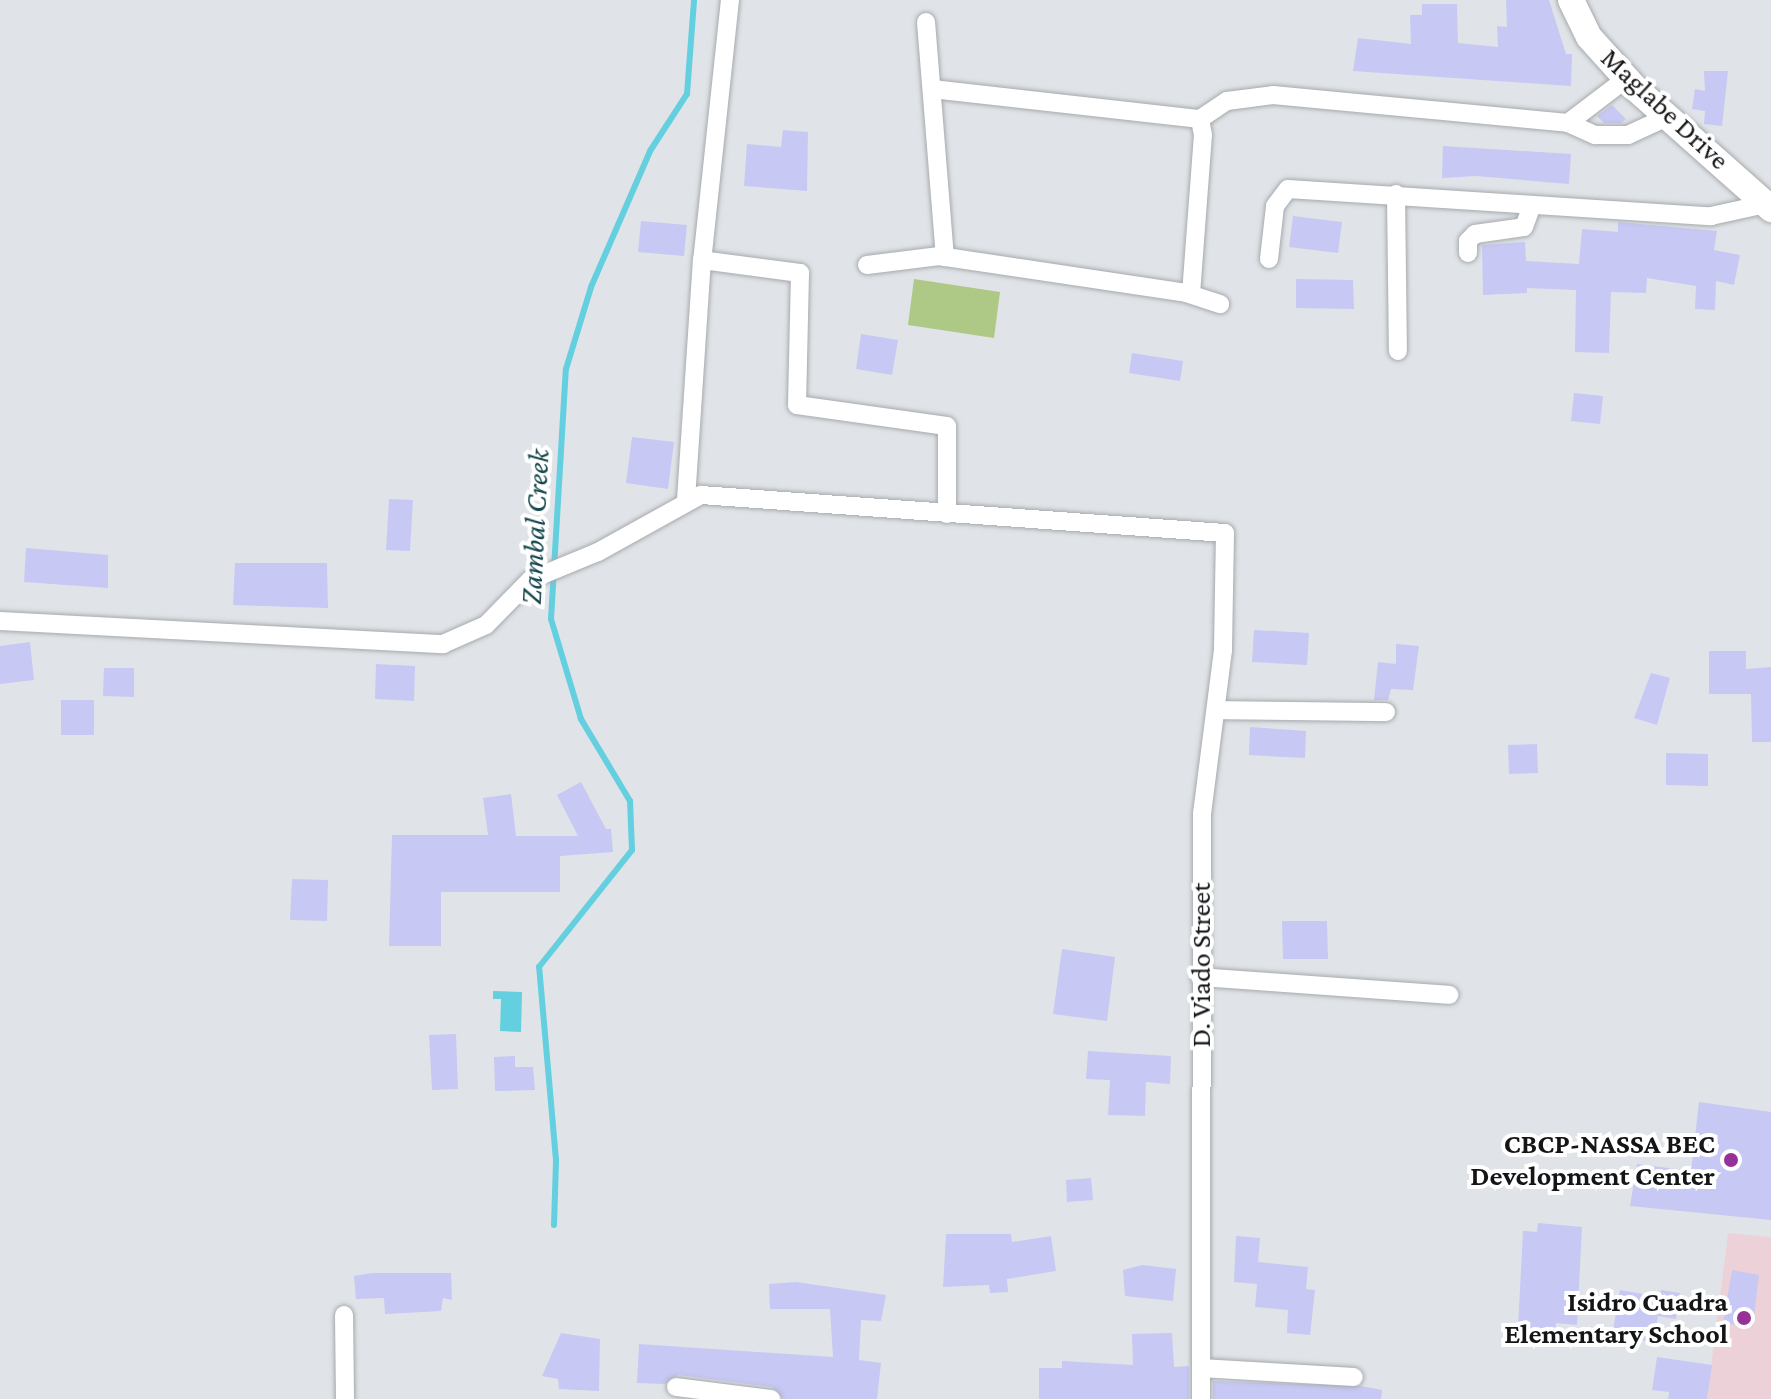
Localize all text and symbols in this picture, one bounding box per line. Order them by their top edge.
street label: Maglabe Drive [1594,41,1736,177]
water label: Zambal Creek [513,448,557,606]
street label: D. Viado Street [1184,883,1218,1047]
place label: CBCP-NASSA BEC Development Center [1470,1127,1715,1193]
marker: CBCP-NASSA BEC Development Center [1722,1151,1740,1169]
place label: Isidro Cuadra Elementary School [1504,1285,1728,1351]
marker: Isidro Cuadra Elementary School [1735,1309,1753,1327]

